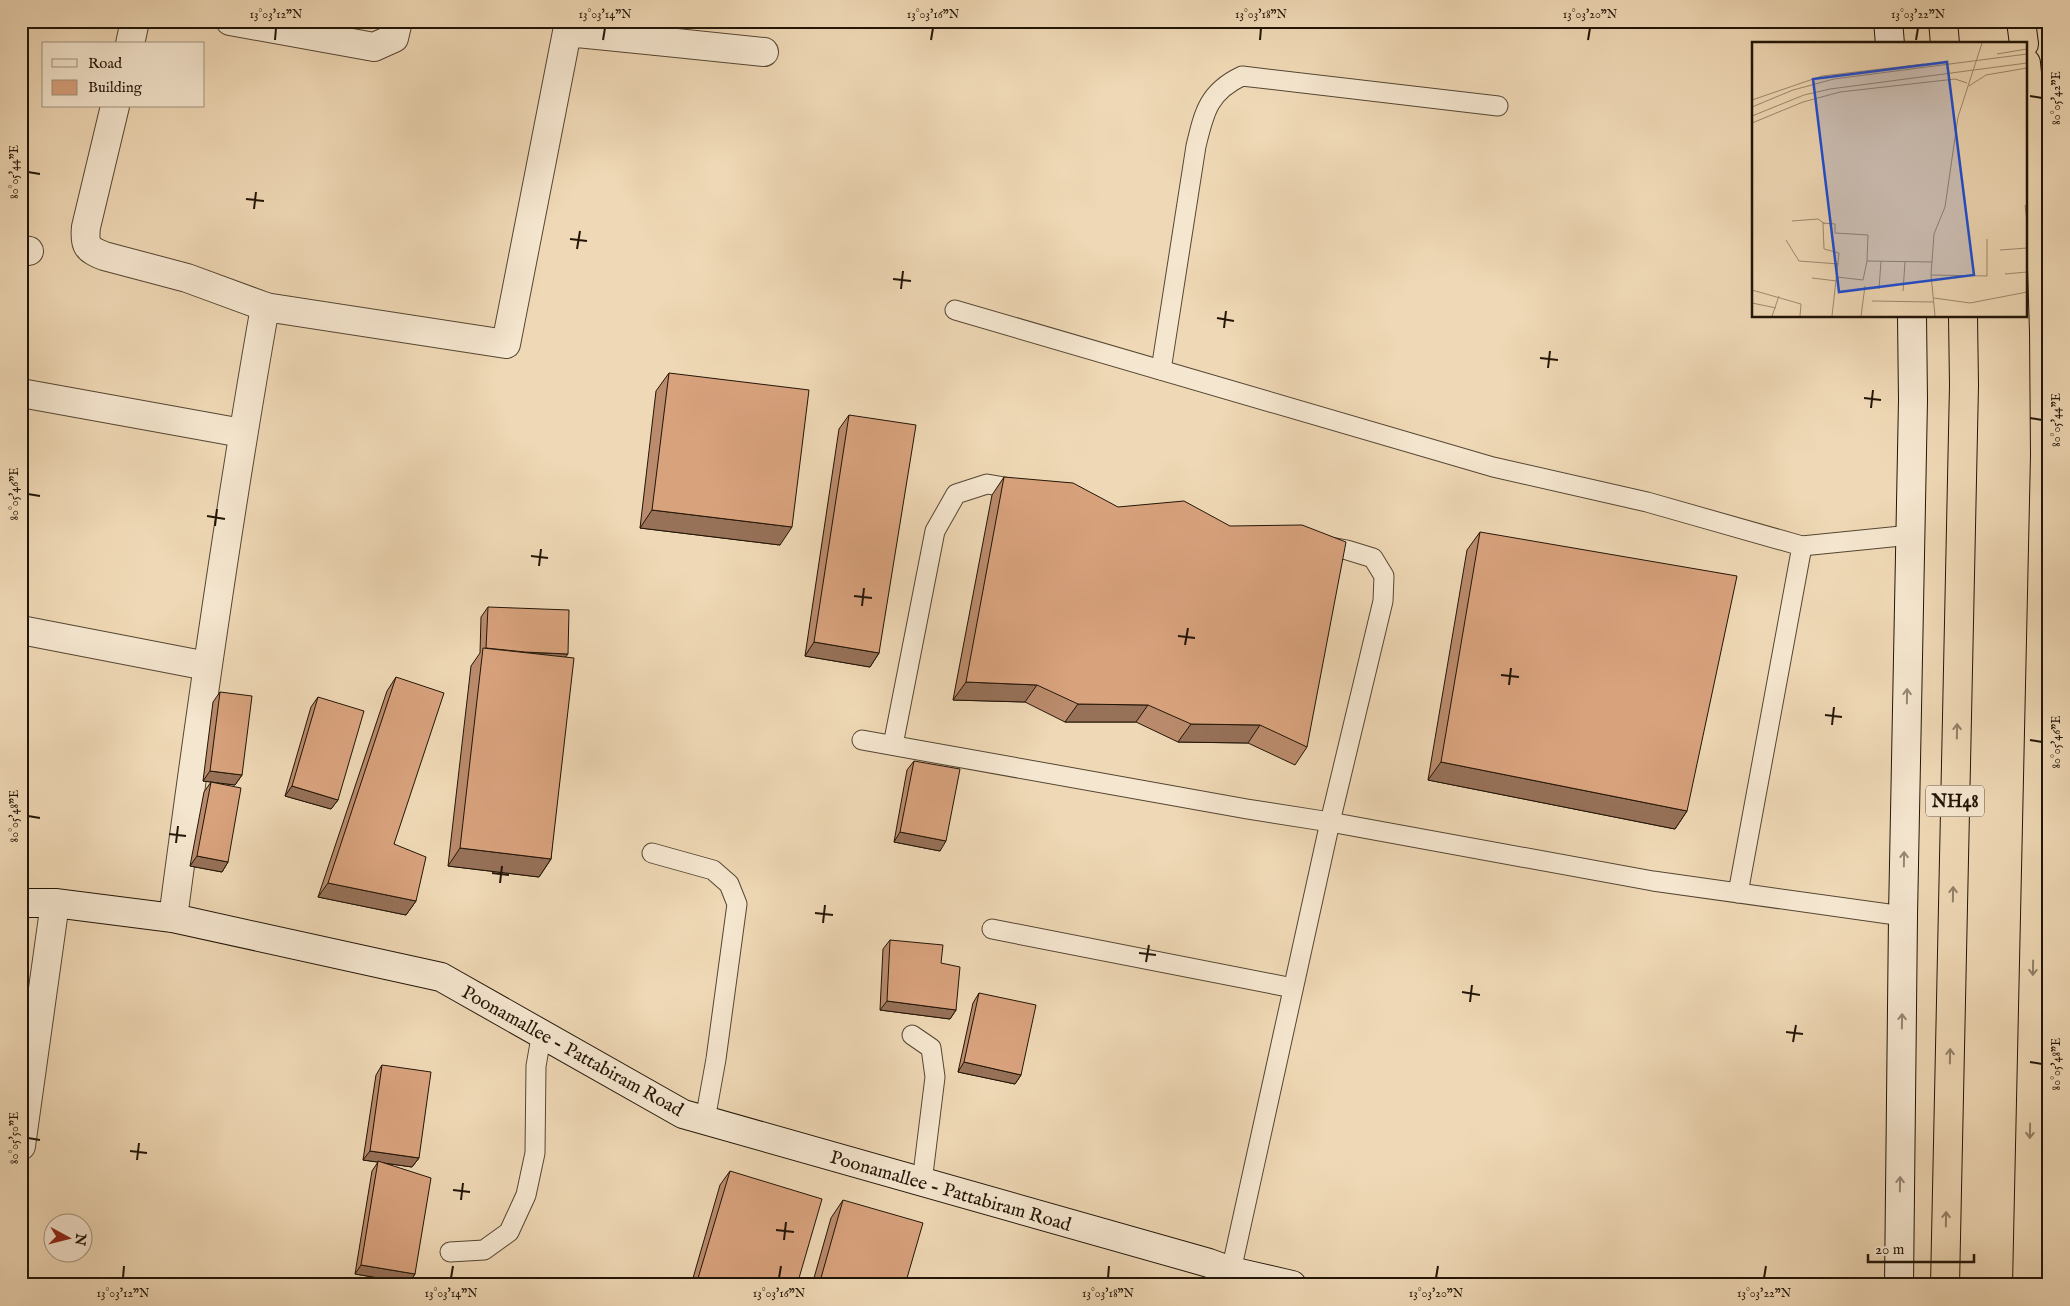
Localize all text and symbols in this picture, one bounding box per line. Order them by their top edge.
text: 13°03'12"N [250,7,303,22]
text: 13°03'14"N [578,7,632,22]
text: 13°03'16"N [907,7,960,22]
text: 13°03'18"N [1235,7,1288,22]
text: 13°03'20"N [1563,7,1618,22]
text: 13°03'22"N [1891,7,1946,22]
legend [42,42,205,108]
inset map [1752,42,2028,318]
text: Road [88,54,123,73]
text: 80°05'42"E [2049,71,2064,125]
text: Building [88,78,143,97]
text: 80°05'44"E [7,145,22,199]
text: 80°05'44"E [2049,393,2064,447]
text: 80°05'46"E [7,467,22,521]
one-way arrow [1902,688,1912,704]
text: 80°05'46"E [2049,715,2064,769]
one-way arrow [1952,723,1962,740]
road number: NH48 [1926,786,1984,816]
text: 80°05'48"E [7,790,22,842]
one-way arrow [1899,851,1909,867]
one-way arrow [1949,886,1958,902]
one-way arrow [2029,960,2038,976]
street label: Poonamallee - Pattabiram Road [457,981,688,1123]
one-way arrow [1897,1013,1907,1030]
text: 80°05'48"E [2049,1038,2064,1090]
one-way arrow [1945,1048,1954,1064]
text: 80°05'50"E [7,1112,22,1164]
one-way arrow [2025,1122,2035,1138]
street label: Poonamallee - Pattabiram Road [827,1146,1075,1238]
one-way arrow [1895,1176,1905,1192]
one-way arrow [1941,1211,1951,1227]
north arrow [42,1214,92,1264]
text: N [70,1231,90,1247]
scale bar [1868,1231,1974,1263]
text: 20 m [1875,1240,1905,1259]
text: 13°03'12"N [97,1286,150,1301]
text: 13°03'14"N [424,1286,478,1301]
text: 13°03'16"N [753,1286,806,1301]
text: 13°03'18"N [1082,1286,1135,1301]
text: 13°03'20"N [1409,1286,1464,1301]
text: 13°03'22"N [1737,1286,1792,1301]

